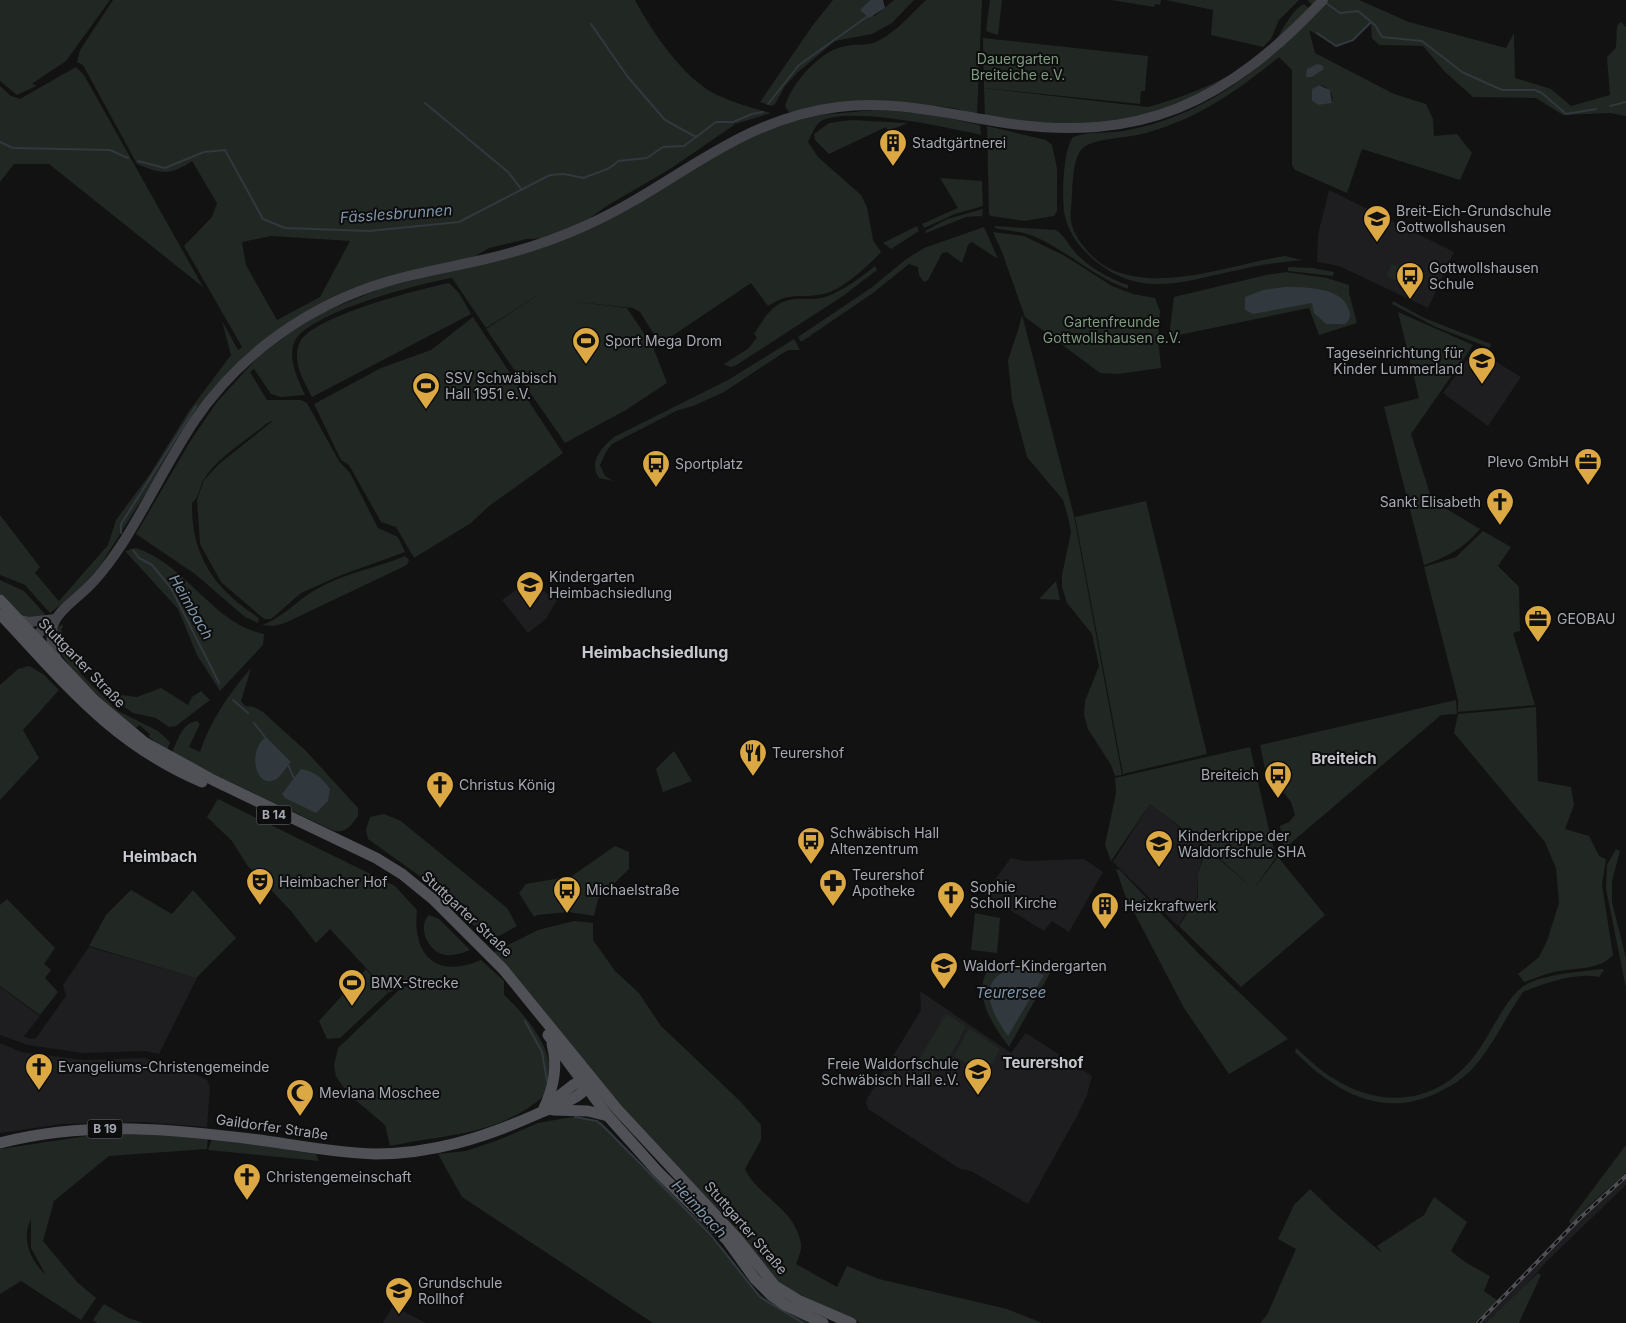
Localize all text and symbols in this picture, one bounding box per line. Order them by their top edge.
park label: Dauergarten Breiteiche e.V. [971,50,1065,83]
building icon: Stadtgärtnerei [878,128,908,167]
place label: Stadtgärtnerei [912,134,1006,151]
water label: Fässlesbrunnen [339,200,453,227]
place label: Breit-Eich-Grundschule Gottwollshausen [1396,202,1551,235]
school or university icon: Breit-Eich-Grundschule Gottwollshausen [1362,204,1392,243]
place label: Gottwollshausen Schule [1429,259,1539,292]
bus stop icon: Gottwollshausen Schule [1395,261,1425,300]
park label: Gartenfreunde Gottwollshausen e.V. [1043,313,1181,346]
sports icon: Sport Mega Drom [571,326,601,365]
place label: Sport Mega Drom [605,332,722,349]
place label: Tageseinrichtung für Kinder Lummerland [1326,344,1463,377]
school or university icon: Tageseinrichtung für Kinder Lummerland [1467,346,1497,385]
place label: SSV Schwäbisch Hall 1951 e.V. [445,369,557,402]
sports icon: SSV Schwäbisch Hall 1951 e.V. [411,371,441,410]
office icon: Plevo GmbH [1573,447,1603,486]
bus stop icon: Sportplatz [641,449,671,488]
place label: Plevo GmbH [1487,453,1569,470]
place label: Sportplatz [675,455,743,472]
church icon: Sankt Elisabeth [1485,487,1515,526]
place label: Sankt Elisabeth [1380,493,1481,510]
place label: Kindergarten Heimbachsiedlung [549,568,672,601]
school or university icon: Kindergarten Heimbachsiedlung [515,570,545,609]
water label: Heimbach [165,571,218,643]
office icon: GEOBAU [1523,604,1553,643]
place label: GEOBAU [1557,610,1616,627]
street label: Stuttgarter Straße [35,614,129,711]
district label: Heimbachsiedlung [582,642,728,662]
restaurant icon: Teurershof [738,738,768,777]
place label: Teurershof [772,744,844,761]
district label: Breiteich [1311,749,1377,768]
bus stop icon: Breiteich [1263,760,1293,799]
place label: Breiteich [1201,766,1259,783]
church icon: Christus König [425,770,455,809]
place label: Christus König [459,776,555,793]
road number: B 14 [256,806,292,824]
place label: Schwäbisch Hall Altenzentrum [830,824,939,857]
bus stop icon: Schwäbisch Hall Altenzentrum [796,826,826,865]
place label: Kinderkrippe der Waldorfschule SHA [1178,827,1306,860]
school or university icon: Kinderkrippe der Waldorfschule SHA [1144,829,1174,868]
district label: Heimbach [123,847,197,866]
place label: Teurershof Apotheke [852,866,924,899]
theatre icon: Heimbacher Hof [245,867,275,906]
street label: Stuttgarter Straße [418,867,516,960]
pharmacy icon: Teurershof Apotheke [818,868,848,907]
place label: Heimbacher Hof [279,873,387,890]
bus stop icon: Michaelstraße [552,875,582,914]
place label: Sophie Scholl Kirche [970,878,1057,911]
church icon: Sophie Scholl Kirche [936,880,966,919]
place label: Michaelstraße [586,881,680,898]
building icon: Heizkraftwerk [1090,891,1120,930]
place label: Heizkraftwerk [1124,897,1217,914]
school or university icon: Waldorf-Kindergarten [929,951,959,990]
place label: Waldorf-Kindergarten [963,957,1107,974]
sports icon: BMX-Strecke [337,968,367,1007]
place label: BMX-Strecke [371,974,459,991]
water label: Teurersee [976,983,1046,1002]
church icon: Evangeliums-Christengemeinde [24,1052,54,1091]
district label: Teurershof [1003,1053,1083,1072]
place label: Freie Waldorfschule Schwäbisch Hall e.V. [821,1055,959,1088]
school or university icon: Freie Waldorfschule Schwäbisch Hall e.V. [963,1057,993,1096]
place label: Evangeliums-Christengemeinde [58,1058,269,1075]
mosque icon: Mevlana Moschee [285,1078,315,1117]
place label: Mevlana Moschee [319,1084,440,1101]
street label: Gaildorfer Straße [215,1110,329,1143]
road number: B 19 [88,1120,122,1138]
church icon: Christengemeinschaft [232,1162,262,1201]
place label: Christengemeinschaft [266,1168,412,1185]
water label: Heimbach [668,1176,731,1242]
street label: Stuttgarter Straße [701,1178,791,1278]
place label: Grundschule Rollhof [418,1274,502,1307]
school or university icon: Grundschule Rollhof [384,1276,414,1315]

